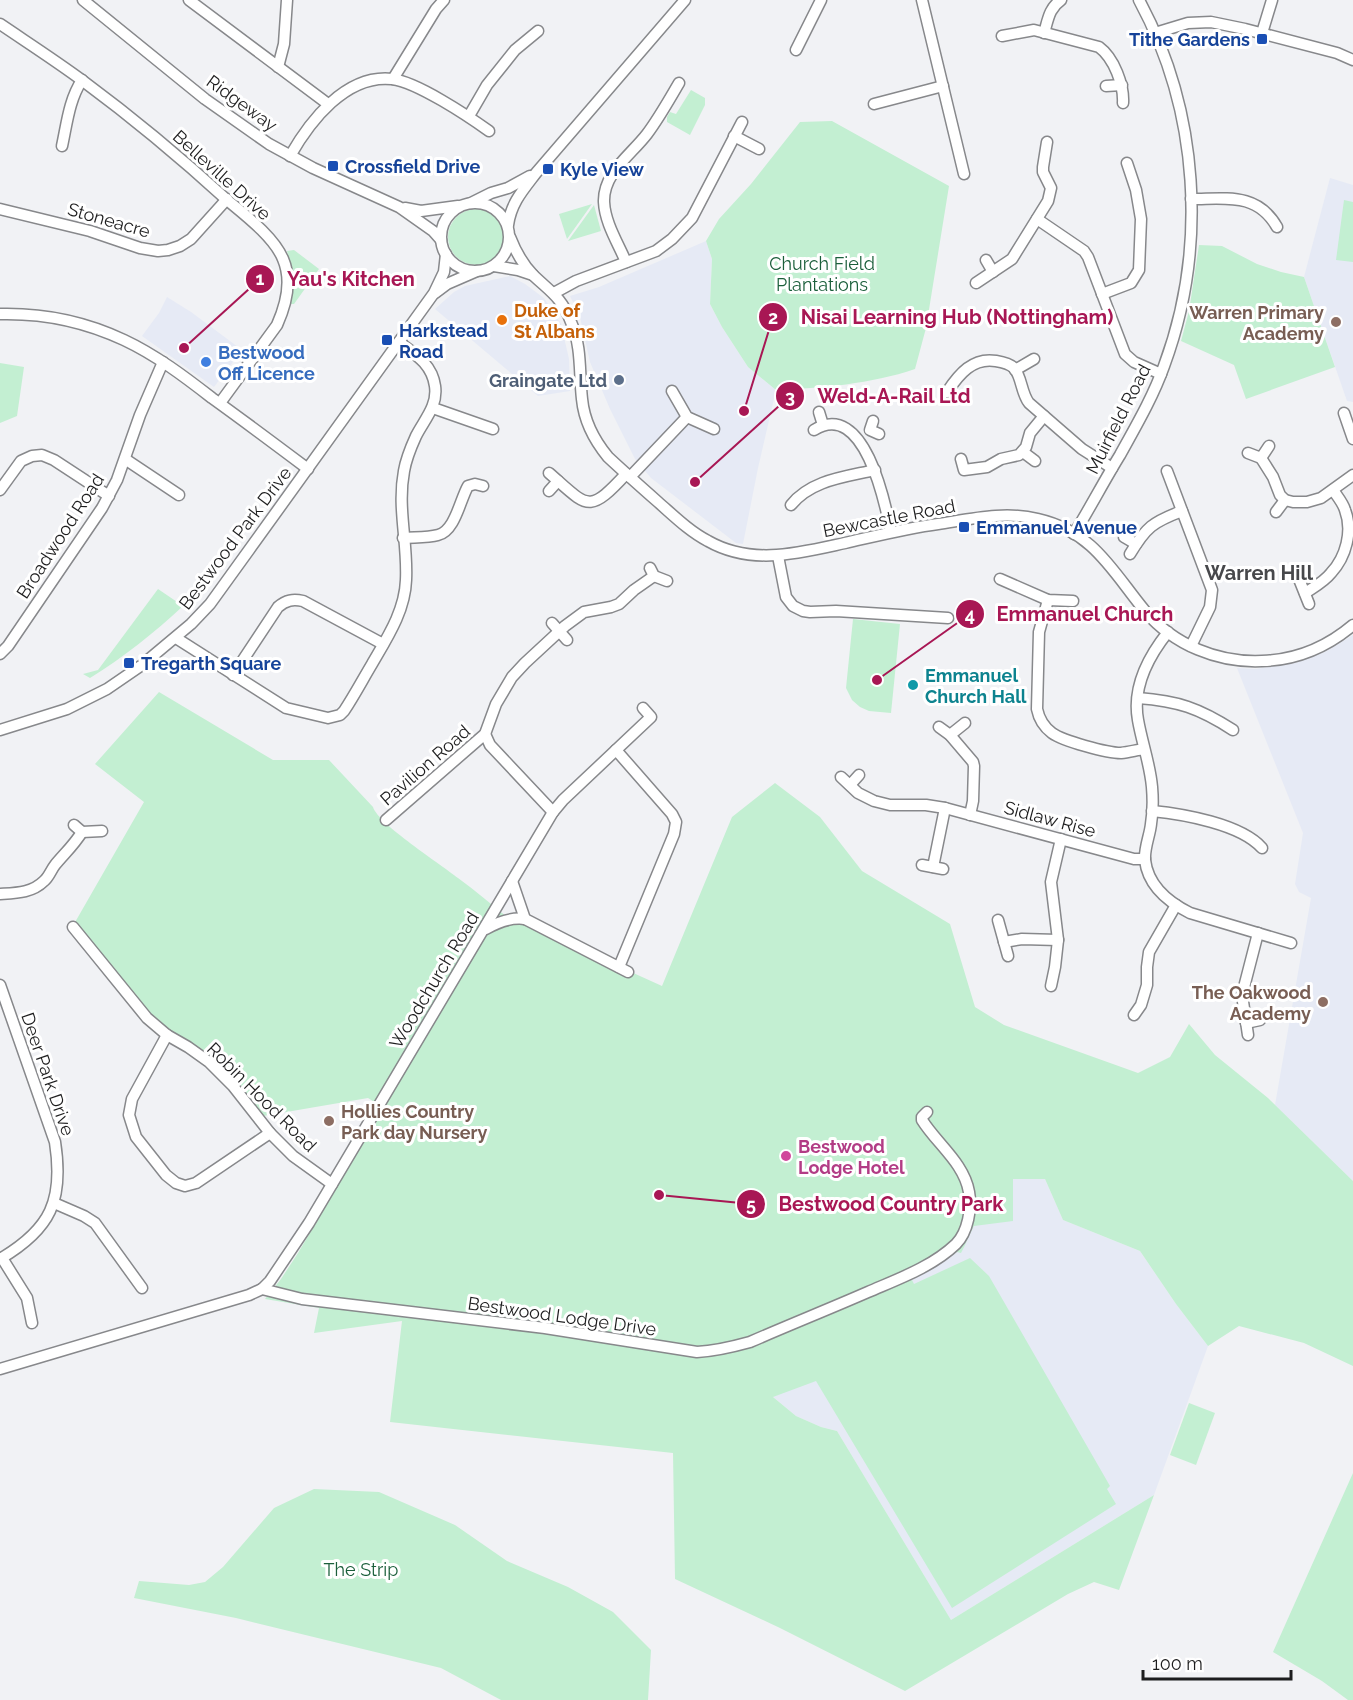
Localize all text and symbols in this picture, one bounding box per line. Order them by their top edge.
place label: Tithe Gardens [1129,29,1250,50]
marker: Tithe Gardens [1255,32,1269,46]
street label: Ridgeway [203,70,281,136]
street label: Belleville Drive [169,126,275,225]
place label: Crossfield Drive [345,156,480,177]
marker: Crossfield Drive [326,159,340,173]
place label: Kyle View [560,159,645,180]
marker: Kyle View [541,162,555,176]
street label: Stoneacre [65,198,153,242]
park label: Church Field Plantations [769,253,875,295]
callout: Yau's Kitchen [245,260,427,298]
text: Yau's Kitchen [287,267,415,291]
text: 1 [256,268,265,289]
callout: Nisai Learning Hub (Nottingham) [758,298,1125,336]
place label: Duke of St Albans [514,300,595,342]
place label: Warren Primary Academy [1189,302,1324,344]
text: Nisai Learning Hub (Nottingham) [801,305,1113,329]
text: 2 [768,307,778,328]
marker: Duke of St Albans [495,313,509,327]
marker: Warren Primary Academy [1329,315,1343,329]
place label: Harkstead Road [399,320,488,362]
marker: Harkstead Road [380,333,394,347]
place label: Bestwood Off Licence [218,342,315,384]
marker: Bestwood Off Licence [199,355,213,369]
street label: Muirfield Road [1081,361,1155,477]
place label: Graingate Ltd [489,370,607,391]
marker: Graingate Ltd [612,373,626,387]
callout: Weld-A-Rail Ltd [775,377,983,415]
text: Weld-A-Rail Ltd [817,384,971,408]
text: 3 [785,386,795,407]
street label: Bestwood Park Drive [175,462,296,613]
street label: Broadwood Road [12,470,108,602]
street label: Bewcastle Road [821,495,957,541]
place label: Emmanuel Avenue [976,517,1137,538]
marker: Emmanuel Avenue [957,520,971,534]
district label: Warren Hill [1205,561,1314,585]
callout: Emmanuel Church [955,595,1186,633]
text: Emmanuel Church [997,602,1173,626]
text: 4 [965,604,975,625]
place label: Tregarth Square [141,653,281,674]
marker: Tregarth Square [122,656,136,670]
place label: Emmanuel Church Hall [925,665,1027,707]
marker: Emmanuel Church Hall [906,678,920,692]
street label: Pavilion Road [376,720,474,810]
street label: Sidlaw Rise [1002,797,1099,841]
street label: Woodchurch Road [385,908,483,1052]
place label: The Oakwood Academy [1192,982,1311,1024]
marker: The Oakwood Academy [1316,995,1330,1009]
street label: Deer Park Drive [17,1010,79,1139]
street label: Robin Hood Road [203,1038,321,1156]
place label: Hollies Country Park day Nursery [341,1101,488,1143]
marker: Hollies Country Park day Nursery [322,1114,336,1128]
place label: Bestwood Lodge Hotel [798,1136,905,1178]
marker: Bestwood Lodge Hotel [779,1149,793,1163]
callout: Bestwood Country Park [736,1185,1015,1223]
text: Bestwood Country Park [779,1192,1004,1216]
text: 5 [746,1194,756,1215]
street label: Bestwood Lodge Drive [466,1292,658,1340]
park label: The Strip [324,1559,398,1580]
scale bar [1143,1643,1292,1681]
text: 100 m [1152,1653,1203,1674]

